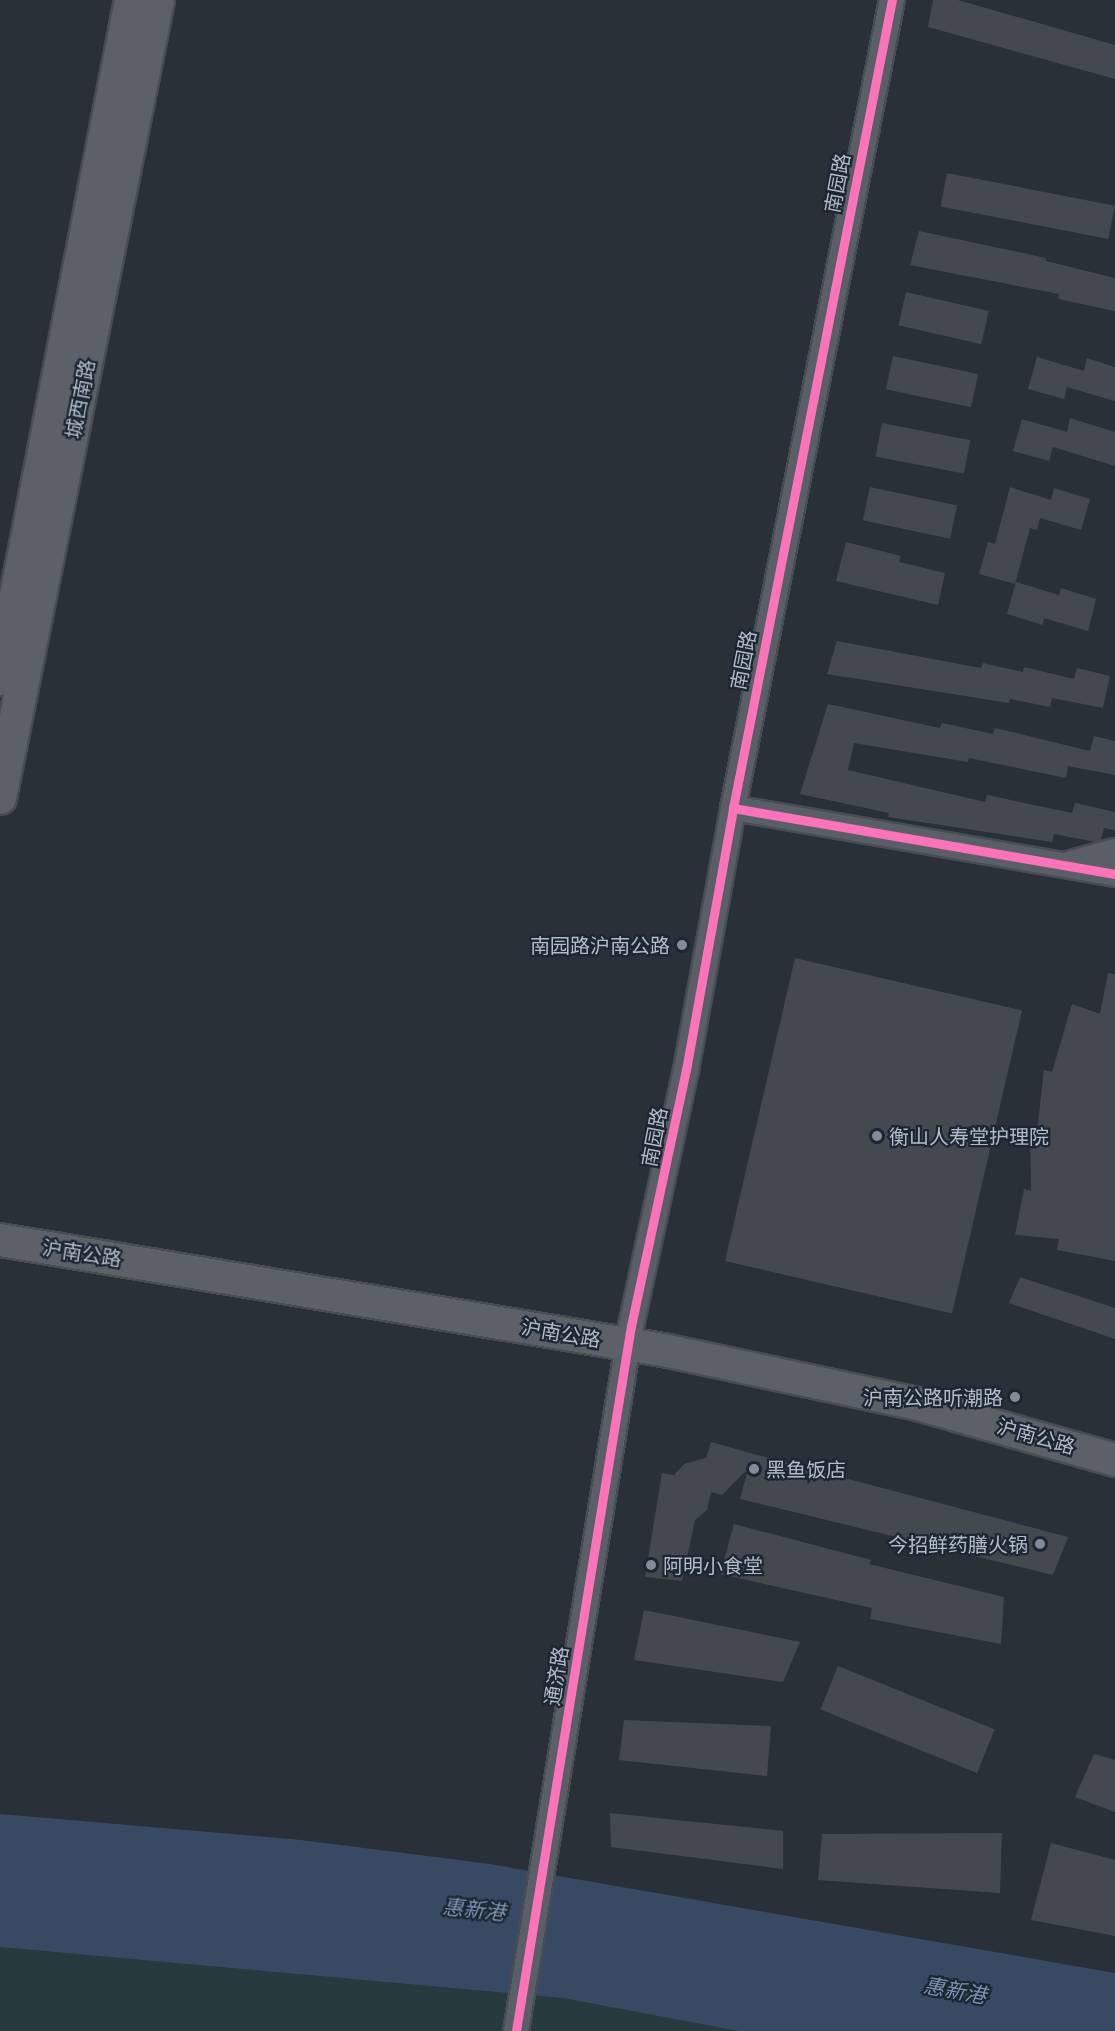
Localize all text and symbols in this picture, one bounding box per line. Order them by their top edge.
street label: 南园路 [819,151,855,215]
street label: 城西南路 [61,357,99,441]
street label: 南园路 [725,628,761,692]
place label: 南园路沪南公路 [530,933,670,957]
marker: 南园路沪南公路 [675,938,689,952]
street label: 南园路 [636,1105,672,1169]
place label: 衡山人寿堂护理院 [889,1124,1049,1148]
marker: 衡山人寿堂护理院 [870,1129,884,1143]
street label: 沪南公路 [41,1235,123,1271]
street label: 沪南公路 [520,1314,602,1352]
place label: 沪南公路听潮路 [863,1385,1003,1409]
marker: 沪南公路听潮路 [1008,1390,1022,1404]
street label: 沪南公路 [994,1413,1078,1459]
place label: 黑鱼饭店 [766,1457,846,1481]
marker: 黑鱼饭店 [747,1462,761,1476]
place label: 今招鲜药膳火锅 [888,1532,1028,1556]
marker: 今招鲜药膳火锅 [1033,1537,1047,1551]
place label: 阿明小食堂 [663,1553,763,1577]
marker: 阿明小食堂 [644,1558,658,1572]
street label: 通济路 [539,1644,573,1708]
water label: 惠新港 [441,1893,507,1925]
water label: 惠新港 [922,1972,988,2008]

